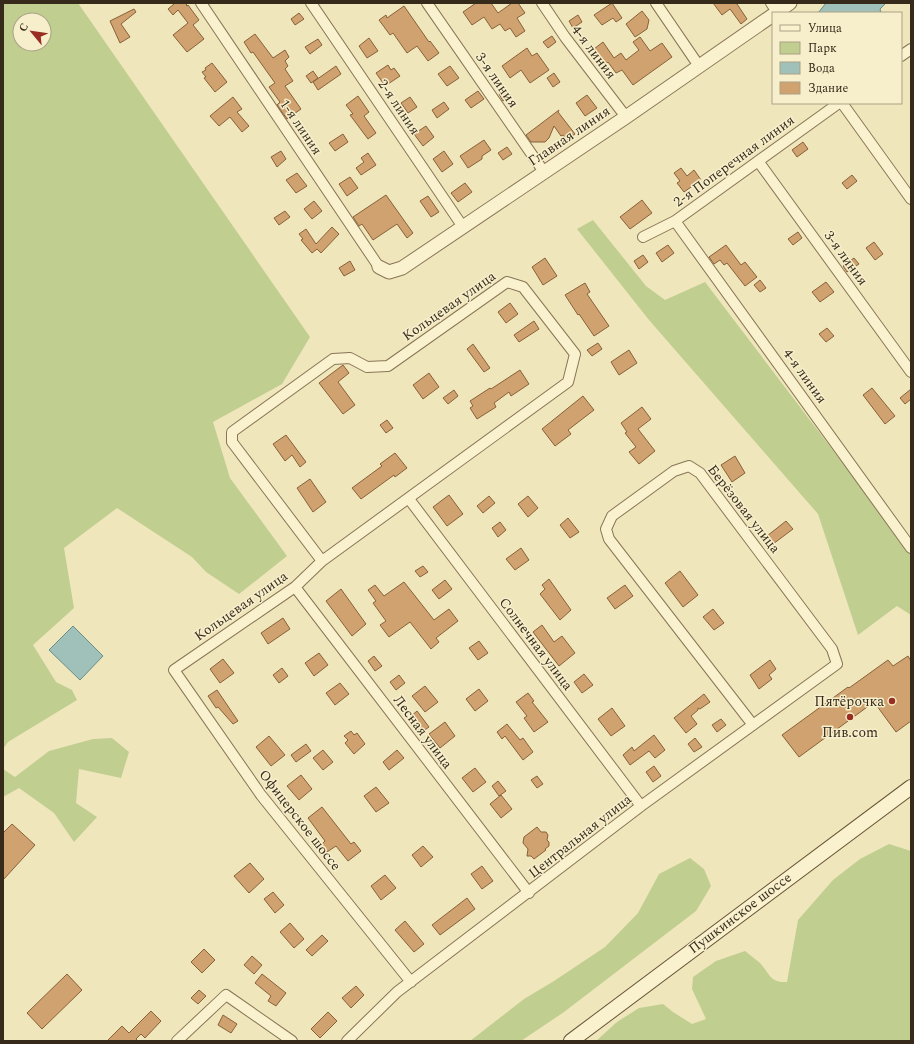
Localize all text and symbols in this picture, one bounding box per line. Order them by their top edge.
north arrow [12,12,52,52]
legend [772,12,902,104]
text: Улица [808,19,842,38]
text: С [14,20,33,35]
street label: 4-я линия [567,20,621,84]
text: Парк [808,39,837,58]
street label: 3-я линия [470,48,524,112]
text: Вода [808,59,835,78]
street label: 2-я линия [373,75,425,139]
text: Здание [808,79,848,98]
street label: 1-я линия [275,95,327,159]
street label: Главная линия [524,101,614,171]
street label: 2-я Поперечная линия [669,110,799,212]
street label: 3-я линия [819,226,873,290]
street label: Кольцевая улица [398,266,500,346]
street label: 4-я линия [778,344,832,408]
street label: Берёзовая улица [703,460,786,558]
street label: Кольцевая улица [190,566,292,646]
street label: Солнечная улица [494,593,578,695]
street label: Лесная улица [388,691,458,773]
place label: Пятёрочка [814,691,884,712]
marker: Пятёрочка [887,696,897,706]
marker: Пив.com [845,712,855,722]
place label: Пив.com [822,722,878,743]
street label: Офицерское шоссе [254,765,346,875]
street label: Центральная улица [524,789,636,883]
street label: Пушкинское шоссе [684,867,796,959]

